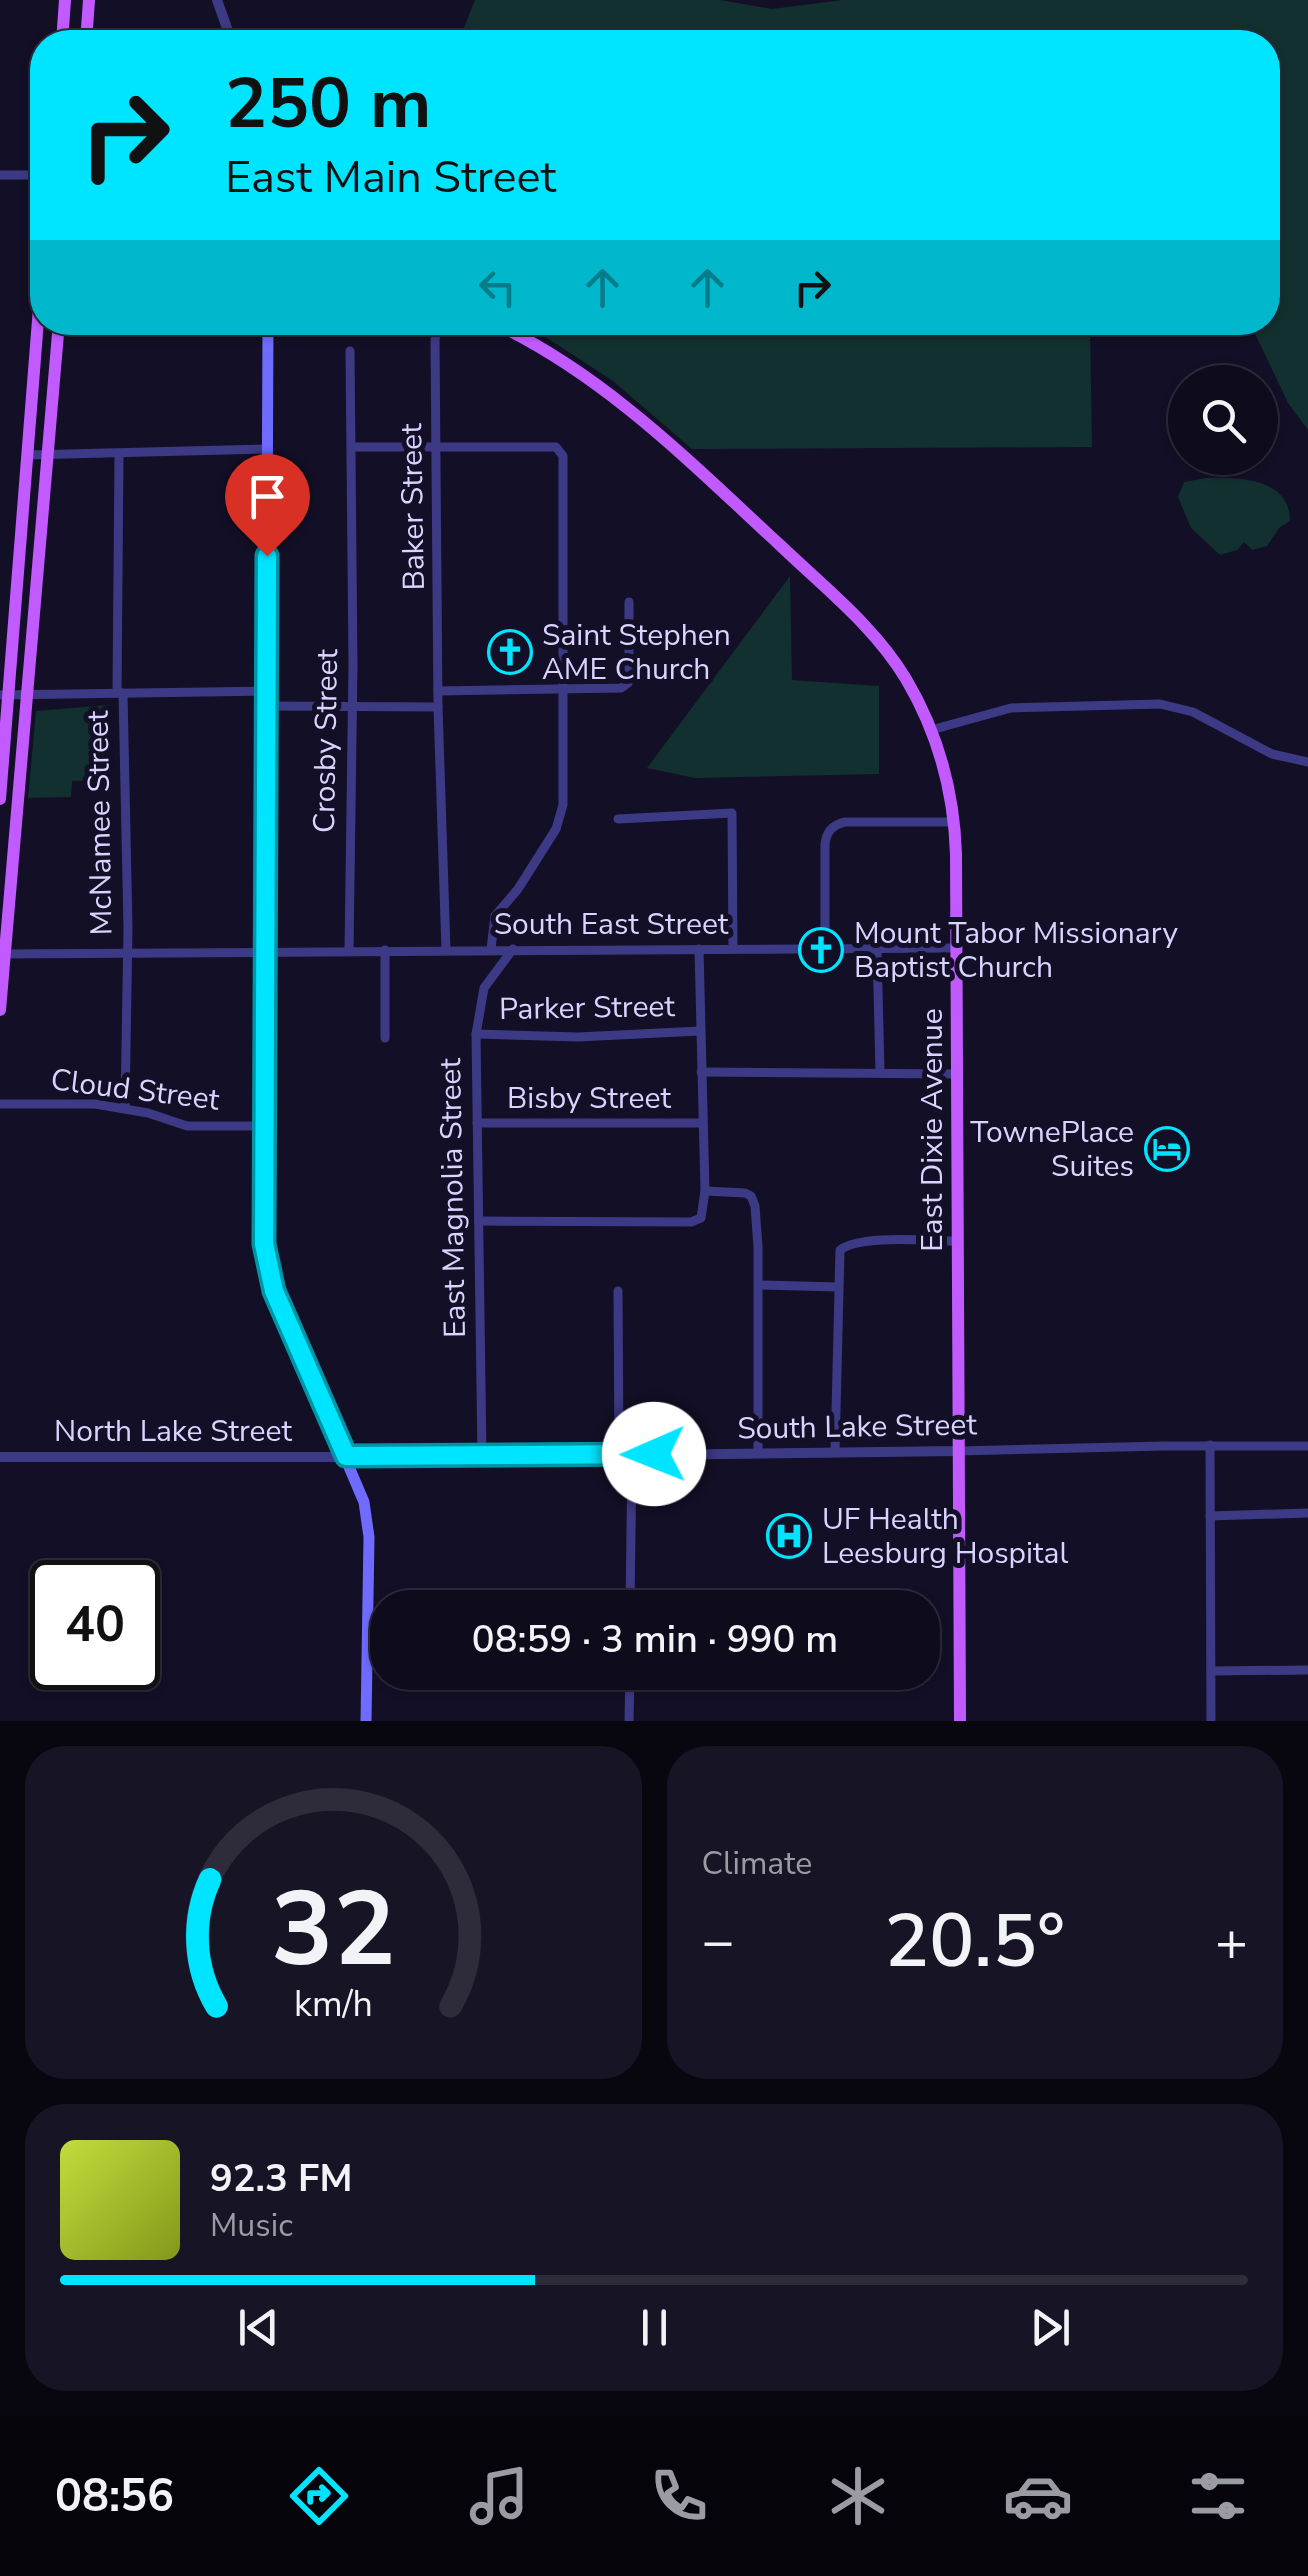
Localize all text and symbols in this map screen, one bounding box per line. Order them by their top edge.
text: 250 m [225,56,431,152]
icon: right [60,70,190,200]
text: East Main Street [225,147,556,208]
icon: left [470,260,525,315]
icon: ahead [575,260,630,315]
icon: ahead [680,260,735,315]
icon: right [785,260,840,315]
map controls [1168,365,1278,475]
button: search [1168,365,1278,475]
street label: Baker Street [391,423,435,591]
pin [225,454,310,557]
icon: arrive [240,469,295,524]
place label: Saint Stephen AME Church [542,615,731,690]
church icon: Saint Stephen AME Church [487,629,533,675]
street label: Crosby Street [304,648,348,833]
street label: McNamee Street [78,710,122,936]
street label: South East Street [494,904,729,945]
place label: Mount Tabor Missionary Baptist Church [854,913,1178,988]
church icon: Mount Tabor Missionary Baptist Church [798,927,844,973]
street label: Parker Street [499,986,676,1030]
street label: East Dixie Avenue [912,1008,953,1252]
street label: East Magnolia Street [430,1057,476,1338]
street label: Cloud Street [48,1059,222,1121]
street label: Bisby Street [507,1078,671,1119]
place label: TownePlace Suites [970,1112,1134,1187]
hotel icon: TownePlace Suites [1144,1126,1190,1172]
position arrow [602,1402,706,1506]
street label: South Lake Street [737,1404,978,1450]
street label: North Lake Street [54,1411,292,1452]
place label: UF Health Leesburg Hospital [822,1499,1068,1574]
hospital icon: UF Health Leesburg Hospital [766,1513,812,1559]
speed limit sign: 40 [30,1560,160,1690]
text: 08:59 · 3 min · 990 m [472,1614,838,1665]
text: Climate [702,1842,812,1885]
text: 32 [271,1859,396,2001]
text: 20.5° [884,1890,1065,1992]
text: − [702,1904,735,1979]
text: + [1215,1904,1248,1979]
text: km/h [294,1980,373,2029]
text: 92.3 FM [210,2153,352,2204]
text: Music [210,2204,293,2247]
icon: previous [231,2300,286,2355]
icon: pause [627,2300,682,2355]
icon: next [1023,2300,1078,2355]
icon: directions [284,2461,354,2531]
icon: music [464,2461,534,2531]
icon: phone [644,2461,714,2531]
icon: climate [823,2461,893,2531]
icon: car [1003,2461,1073,2531]
icon: filters [1183,2461,1253,2531]
text: 08:56 [55,2466,174,2527]

